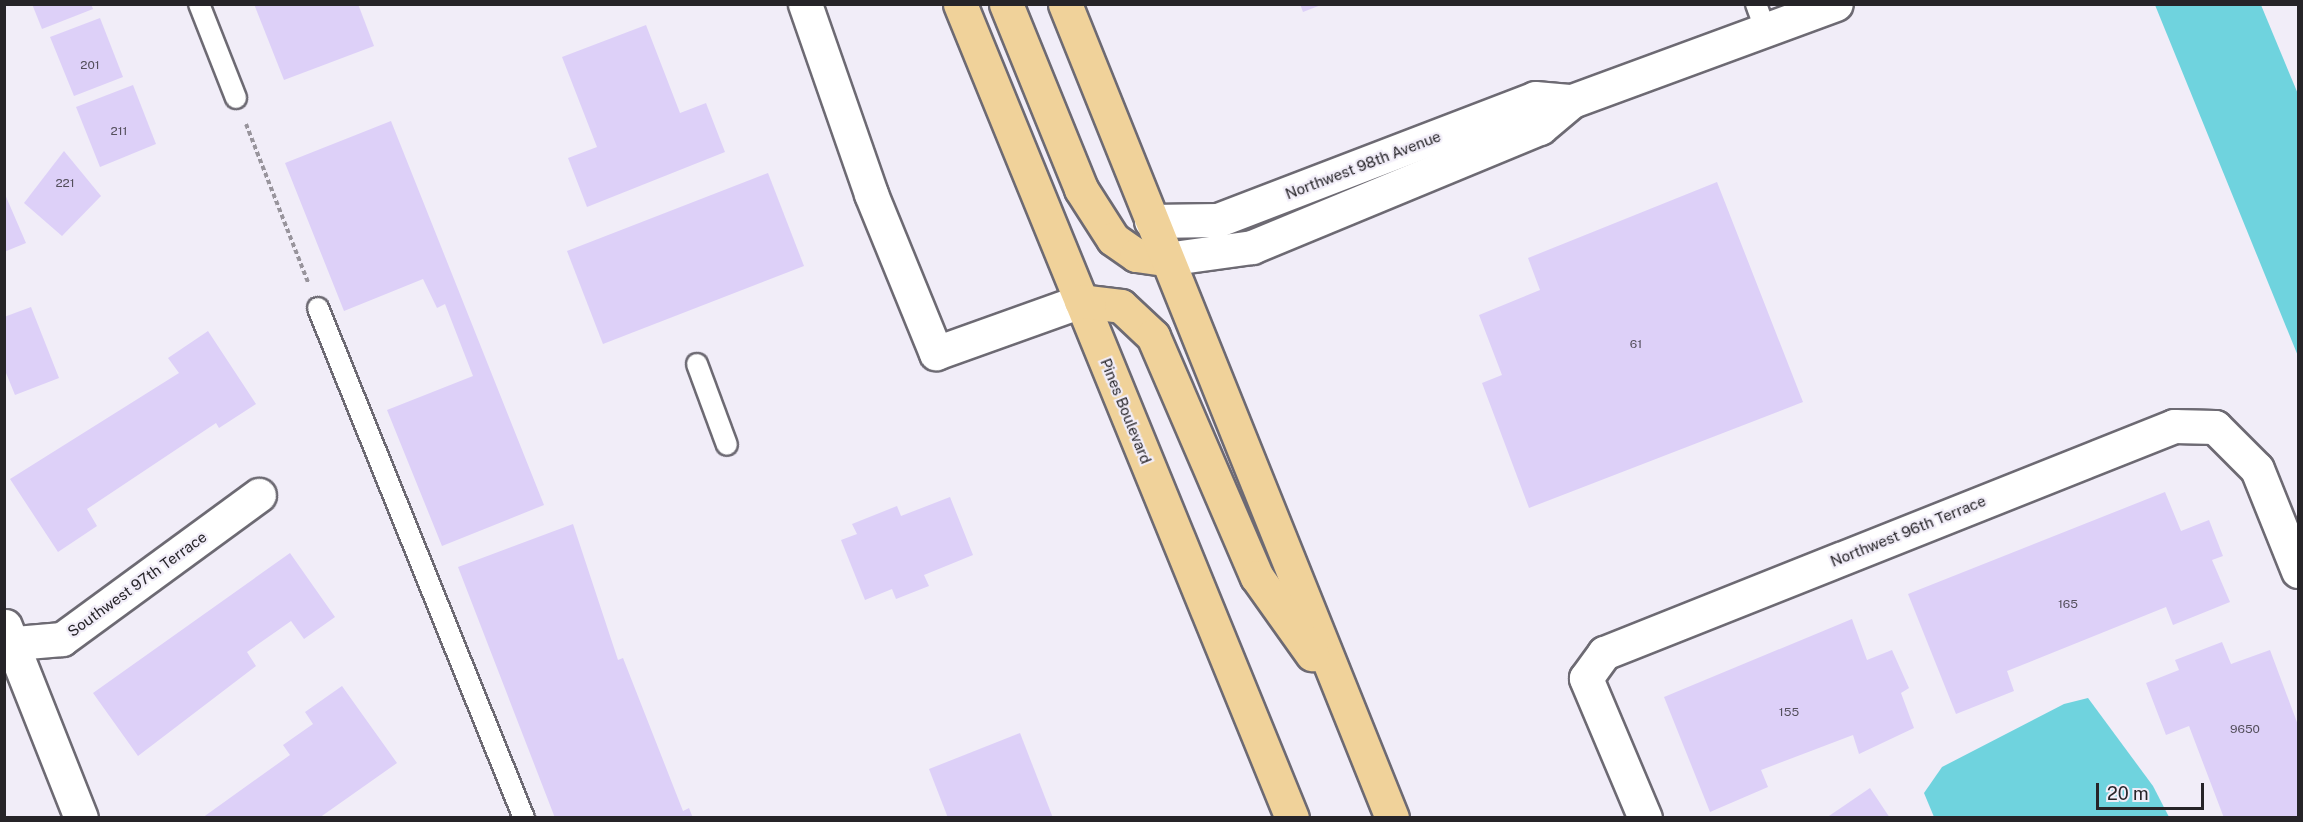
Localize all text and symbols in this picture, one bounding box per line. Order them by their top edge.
house number: 201 [80,59,100,73]
house number: 211 [111,125,127,139]
street label: Northwest 98th Avenue [1283,127,1443,203]
house number: 221 [55,177,75,191]
house number: 61 [1630,338,1642,352]
street label: Pines Boulevard [1097,356,1155,466]
street label: Northwest 96th Terrace [1828,492,1988,570]
street label: Southwest 97th Terrace [64,528,210,640]
house number: 165 [2058,598,2078,612]
house number: 155 [1779,706,1799,720]
house number: 9650 [2230,723,2260,737]
scale bar [2099,771,2207,809]
text: 20 m [2107,783,2149,804]

